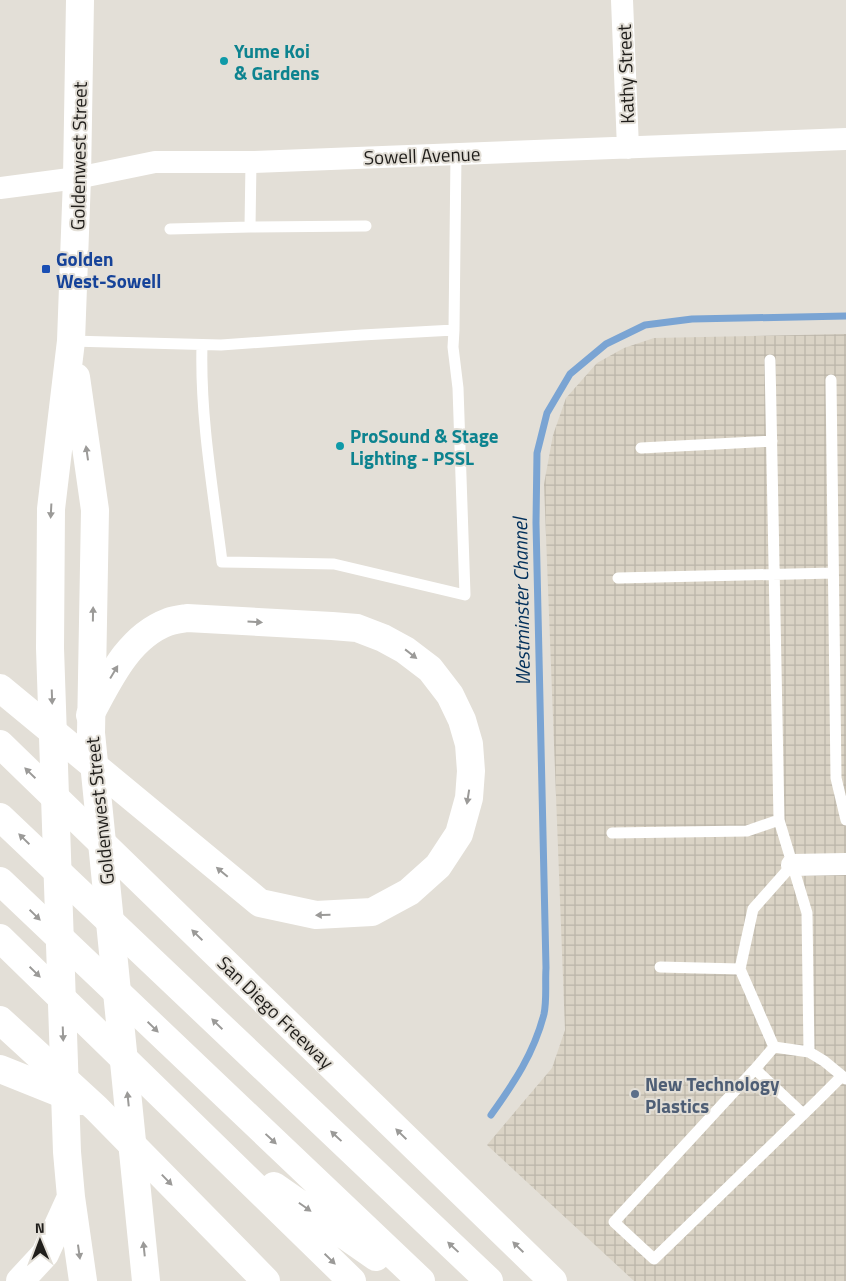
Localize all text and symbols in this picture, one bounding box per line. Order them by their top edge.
street label: Kathy Street [609,23,641,124]
place label: Yume Koi & Gardens [234,36,320,87]
marker: Yume Koi & Gardens [218,55,230,67]
street label: Goldenwest Street [62,81,94,231]
street label: Sowell Avenue [363,138,481,172]
place label: Golden West-Sowell [56,244,161,295]
marker: Golden West-Sowell [40,263,52,275]
place label: ProSound & Stage Lighting - PSSL [350,421,499,472]
marker: ProSound & Stage Lighting - PSSL [334,440,346,452]
one-way arrow [83,444,91,460]
one-way arrow [47,504,55,520]
water label: Westminster Channel [504,515,538,686]
one-way arrow [89,606,97,622]
one-way arrow [247,618,263,626]
one-way arrow [404,649,417,660]
one-way arrow [110,665,118,680]
one-way arrow [48,689,56,705]
street label: Goldenwest Street [77,735,121,886]
one-way arrow [24,767,36,779]
one-way arrow [464,789,472,805]
one-way arrow [18,833,30,845]
one-way arrow [216,866,229,877]
one-way arrow [29,909,41,921]
one-way arrow [315,911,331,919]
one-way arrow [191,929,203,941]
street label: San Diego Freeway [211,949,341,1075]
one-way arrow [29,966,41,978]
one-way arrow [212,1018,224,1030]
one-way arrow [147,1021,159,1033]
one-way arrow [60,1027,68,1043]
place label: New Technology Plastics [645,1069,780,1120]
marker: New Technology Plastics [629,1088,641,1100]
one-way arrow [124,1090,132,1106]
one-way arrow [396,1128,408,1140]
one-way arrow [330,1130,342,1142]
one-way arrow [265,1133,277,1145]
one-way arrow [161,1174,173,1186]
one-way arrow [298,1202,311,1212]
north arrow [15,1216,65,1266]
text: N [35,1217,45,1238]
one-way arrow [139,1241,147,1257]
one-way arrow [448,1241,460,1253]
one-way arrow [512,1241,524,1253]
one-way arrow [75,1245,83,1261]
one-way arrow [323,1253,335,1265]

